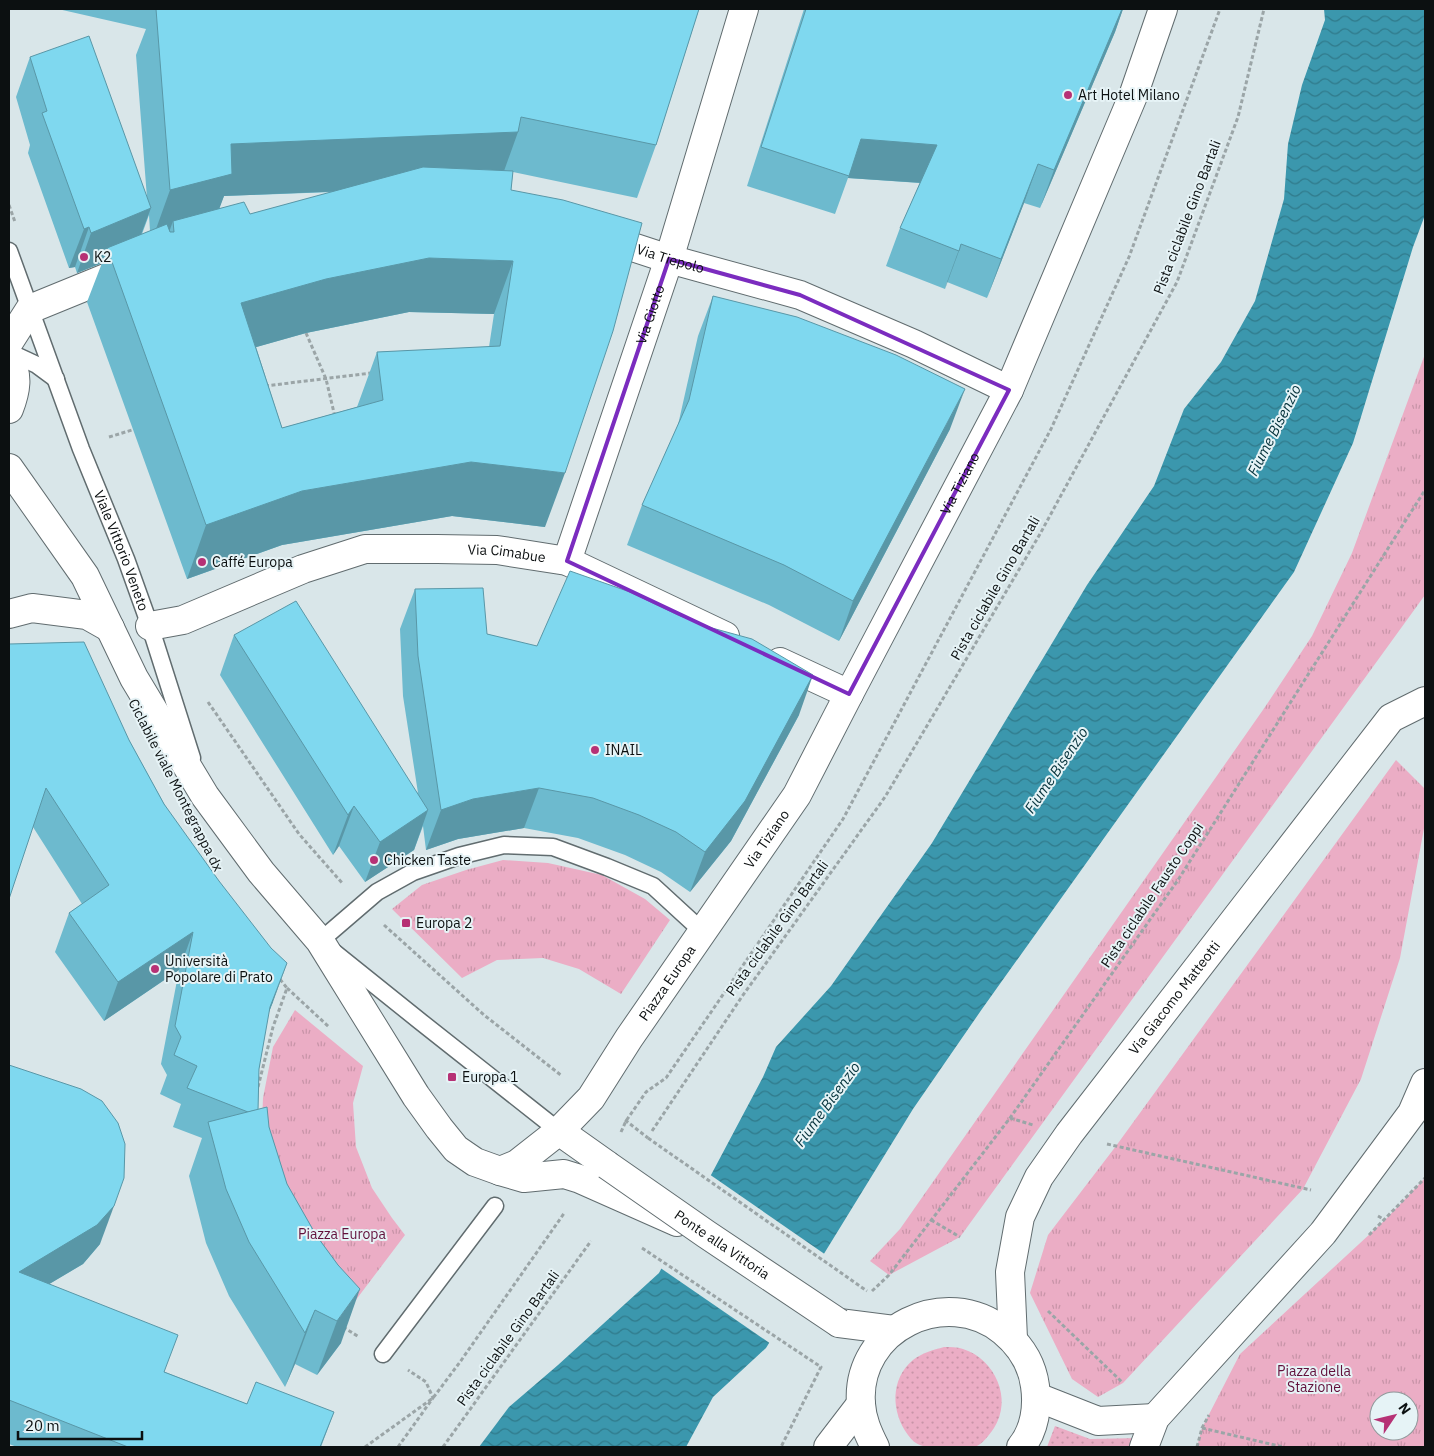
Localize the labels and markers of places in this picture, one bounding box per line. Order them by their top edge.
place label: Art Hotel Milano [1078,86,1180,104]
marker: Art Hotel Milano [1062,89,1074,101]
place label: K2 [94,248,111,266]
marker: K2 [78,251,90,263]
place label: Caffé Europa [212,553,293,571]
marker: Caffé Europa [196,556,208,568]
place label: INAIL [605,741,642,759]
marker: INAIL [589,744,601,756]
place label: Chicken Taste [384,851,471,869]
marker: Chicken Taste [368,854,380,866]
place label: Europa 2 [416,914,472,932]
marker: Europa 2 [400,917,412,929]
place label: Università Popolare di Prato [165,952,273,986]
marker: Università Popolare di Prato [149,963,161,975]
place label: Europa 1 [462,1068,518,1086]
marker: Europa 1 [446,1071,458,1083]

